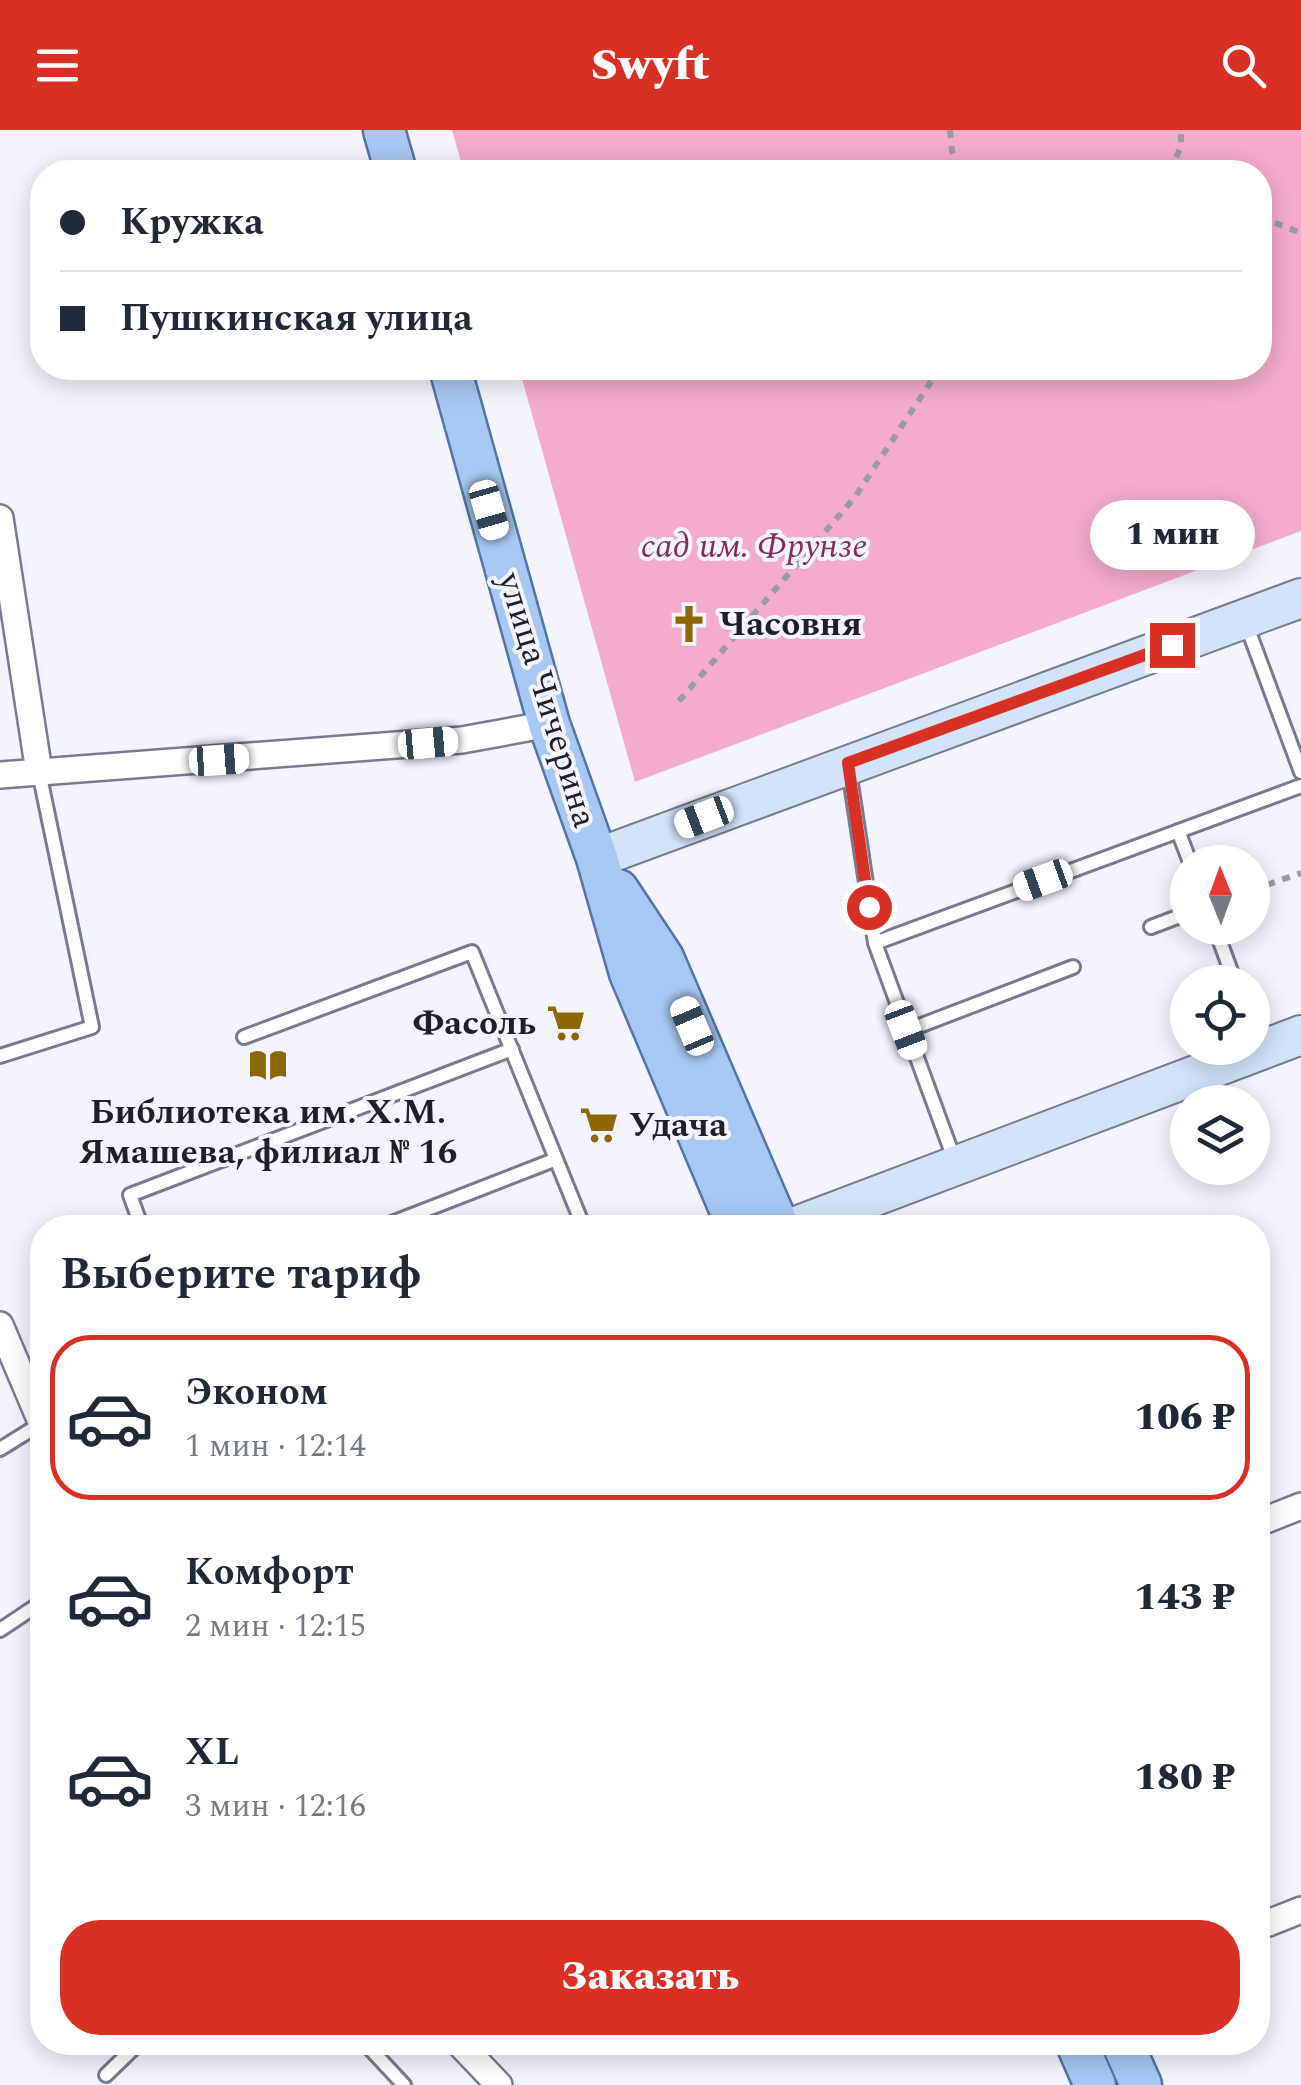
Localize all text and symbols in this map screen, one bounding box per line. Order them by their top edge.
text: Swyft [591,31,710,100]
icon: menu [30,38,85,93]
icon: search [1216,38,1271,93]
text: Кружка [120,194,264,252]
text: Пушкинская улица [120,290,473,348]
car [466,477,512,543]
callout: 1 мин [1090,500,1254,570]
text: 1 мин [1126,510,1219,559]
park label: сад им. Фрунзе [641,520,867,573]
street label: улица Чичерина [483,565,611,834]
place label: Часовня [719,598,862,651]
church icon: Часовня [668,603,710,645]
route end [1150,623,1195,668]
car [397,725,459,761]
car [188,743,250,777]
car [671,792,737,842]
north arrow [1170,845,1270,945]
map controls [1170,845,1270,1185]
car [1010,856,1076,904]
route start [847,885,892,930]
button: locate [1170,965,1270,1065]
car [666,993,718,1059]
place label: Фасоль [413,997,536,1050]
car [881,997,931,1063]
supermarket icon: Фасоль [545,1002,587,1044]
library icon: Библиотека им. Х.М. Ямашева, филиал № 16 [247,1044,289,1086]
button: layers [1170,1085,1270,1185]
place label: Библиотека им. Х.М. Ямашева, филиал № 16 [79,1086,457,1179]
place label: Удача [629,1099,727,1152]
supermarket icon: Удача [578,1104,620,1146]
text: Выберите тариф [60,1240,421,1309]
text: Эконом [185,1364,328,1422]
icon: car [65,1373,155,1463]
text: 106 ₽ [1134,1389,1235,1447]
text: 1 мин · 12:14 [185,1422,366,1471]
text: Комфорт [185,1544,354,1602]
icon: car [65,1553,155,1643]
text: 143 ₽ [1134,1569,1235,1627]
text: 2 мин · 12:15 [185,1602,366,1651]
text: XL [185,1724,239,1782]
icon: car [65,1733,155,1823]
text: 180 ₽ [1134,1749,1235,1807]
text: 3 мин · 12:16 [185,1782,366,1831]
button: Заказать [60,1920,1240,2035]

